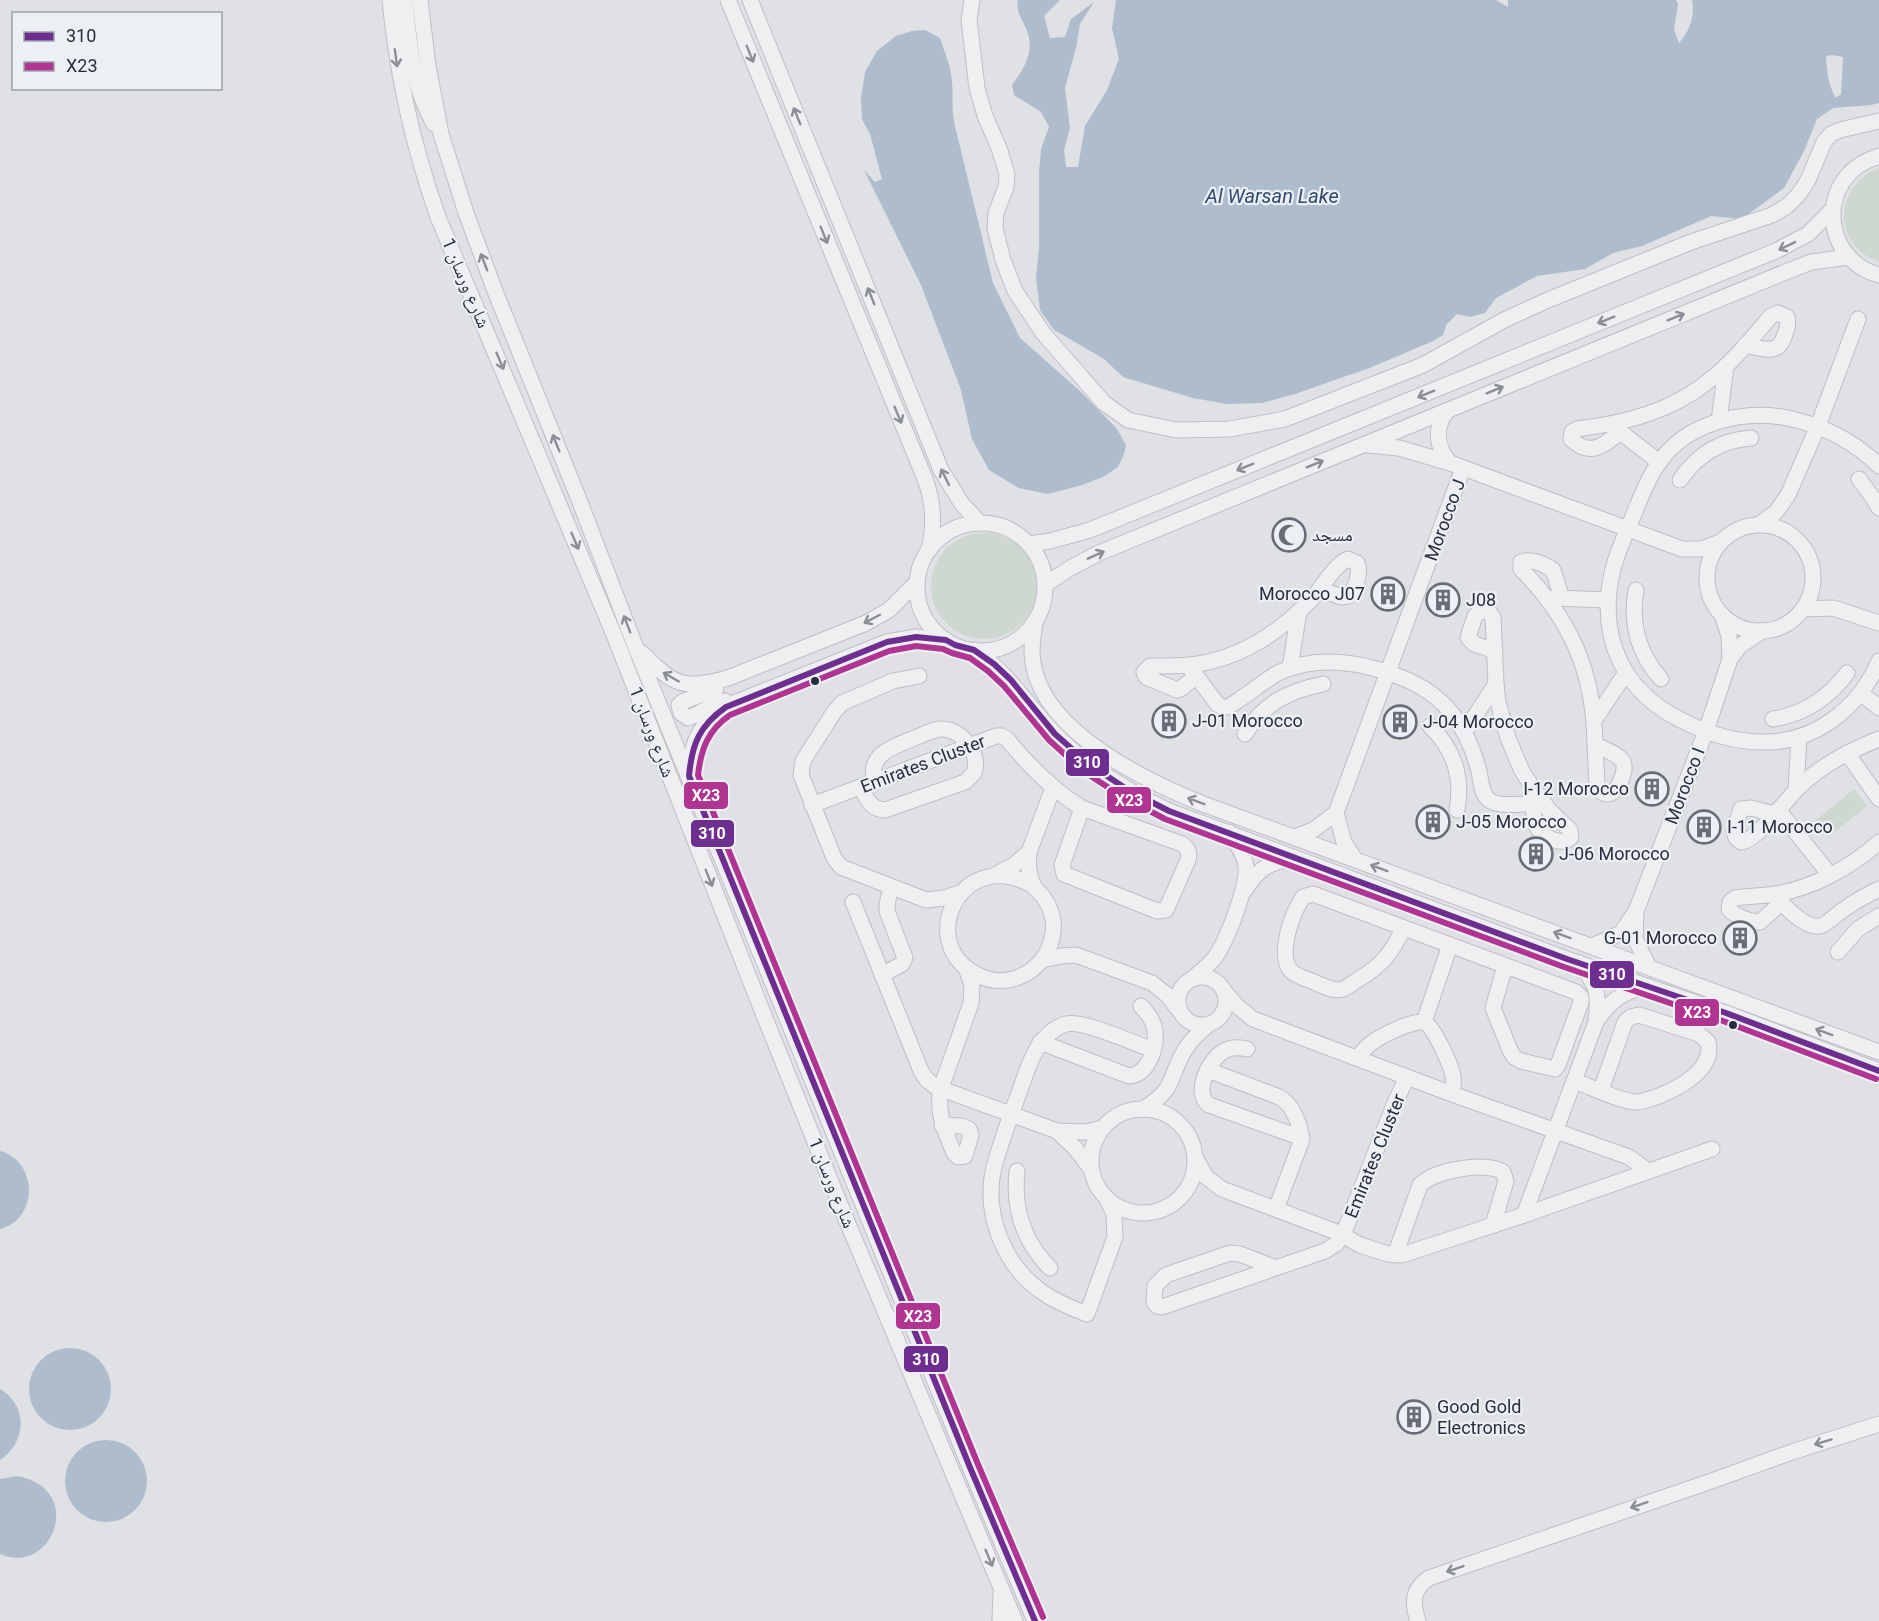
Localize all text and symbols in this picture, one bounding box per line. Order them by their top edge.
legend [12,12,222,90]
text: 310 [66,25,96,46]
one-way arrow [745,44,756,63]
one-way arrow [391,48,402,68]
text: X23 [66,55,98,76]
one-way arrow [791,107,802,125]
water label: Al Warsan Lake [1204,184,1339,208]
one-way arrow [819,225,830,243]
street label: شارع ورسان 1 [437,235,495,331]
one-way arrow [1778,240,1796,252]
one-way arrow [477,253,488,271]
one-way arrow [865,288,876,306]
one-way arrow [1666,311,1685,322]
one-way arrow [1598,315,1616,326]
one-way arrow [495,351,506,369]
one-way arrow [1486,384,1504,395]
one-way arrow [1417,389,1436,400]
one-way arrow [893,405,904,424]
one-way arrow [550,434,561,452]
one-way arrow [1305,458,1324,469]
one-way arrow [1236,462,1255,473]
one-way arrow [938,468,950,486]
street label: Morocco J [1420,476,1469,564]
mosque icon: مسجد [1271,517,1307,553]
place label: مسجد [1312,524,1353,545]
one-way arrow [570,531,581,549]
one-way arrow [1086,548,1104,560]
building icon: Morocco J07 [1370,576,1406,612]
building icon: J08 [1425,582,1461,618]
place label: Morocco J07 [1259,583,1365,604]
place label: J08 [1466,589,1496,610]
one-way arrow [864,614,882,625]
one-way arrow [621,615,632,634]
one-way arrow [662,671,679,683]
unlabelled marker [809,675,821,687]
street label: شارع ورسان 1 [625,683,679,781]
building icon: J-01 Morocco [1151,703,1187,739]
building icon: J-04 Morocco [1382,704,1418,740]
place label: J-01 Morocco [1192,710,1303,731]
place label: J-04 Morocco [1423,711,1534,732]
street label: Emirates Cluster [857,730,988,797]
street label: Morocco I [1660,744,1709,827]
line badge: 310 [1065,748,1110,777]
text: 310 [1073,753,1101,772]
building icon: I-12 Morocco [1634,771,1670,807]
place label: I-12 Morocco [1523,778,1629,799]
line badge: X23 [683,781,729,810]
text: X23 [692,786,720,805]
line badge: X23 [1106,786,1152,814]
text: X23 [1115,791,1143,810]
one-way arrow [1187,795,1206,806]
building icon: J-05 Morocco [1415,804,1451,840]
building icon: I-11 Morocco [1686,809,1722,845]
place label: J-05 Morocco [1456,811,1567,832]
place label: I-11 Morocco [1727,816,1833,837]
line badge: 310 [690,819,735,848]
text: 310 [698,824,726,843]
building icon: J-06 Morocco [1518,836,1554,872]
place label: J-06 Morocco [1559,843,1670,864]
one-way arrow [1371,861,1389,872]
one-way arrow [704,868,715,887]
building icon: G-01 Morocco [1722,920,1758,956]
place label: G-01 Morocco [1604,927,1717,948]
one-way arrow [1553,929,1572,940]
line badge: 310 [1589,960,1635,989]
text: 310 [1598,965,1626,984]
line badge: X23 [1674,998,1720,1027]
text: X23 [1683,1003,1711,1022]
unlabelled marker [1727,1019,1739,1031]
one-way arrow [1815,1025,1834,1036]
street label: Emirates Cluster [1340,1091,1409,1221]
street label: شارع ورسان 1 [804,1135,860,1231]
line badge: X23 [895,1302,941,1330]
text: X23 [904,1307,932,1326]
line badge: 310 [903,1345,949,1373]
text: 310 [912,1350,940,1369]
place label: Good Gold Electronics [1437,1396,1526,1438]
building icon: Good Gold Electronics [1396,1399,1432,1435]
one-way arrow [1814,1437,1833,1448]
one-way arrow [1630,1501,1649,1512]
one-way arrow [984,1548,995,1566]
one-way arrow [1446,1565,1465,1576]

